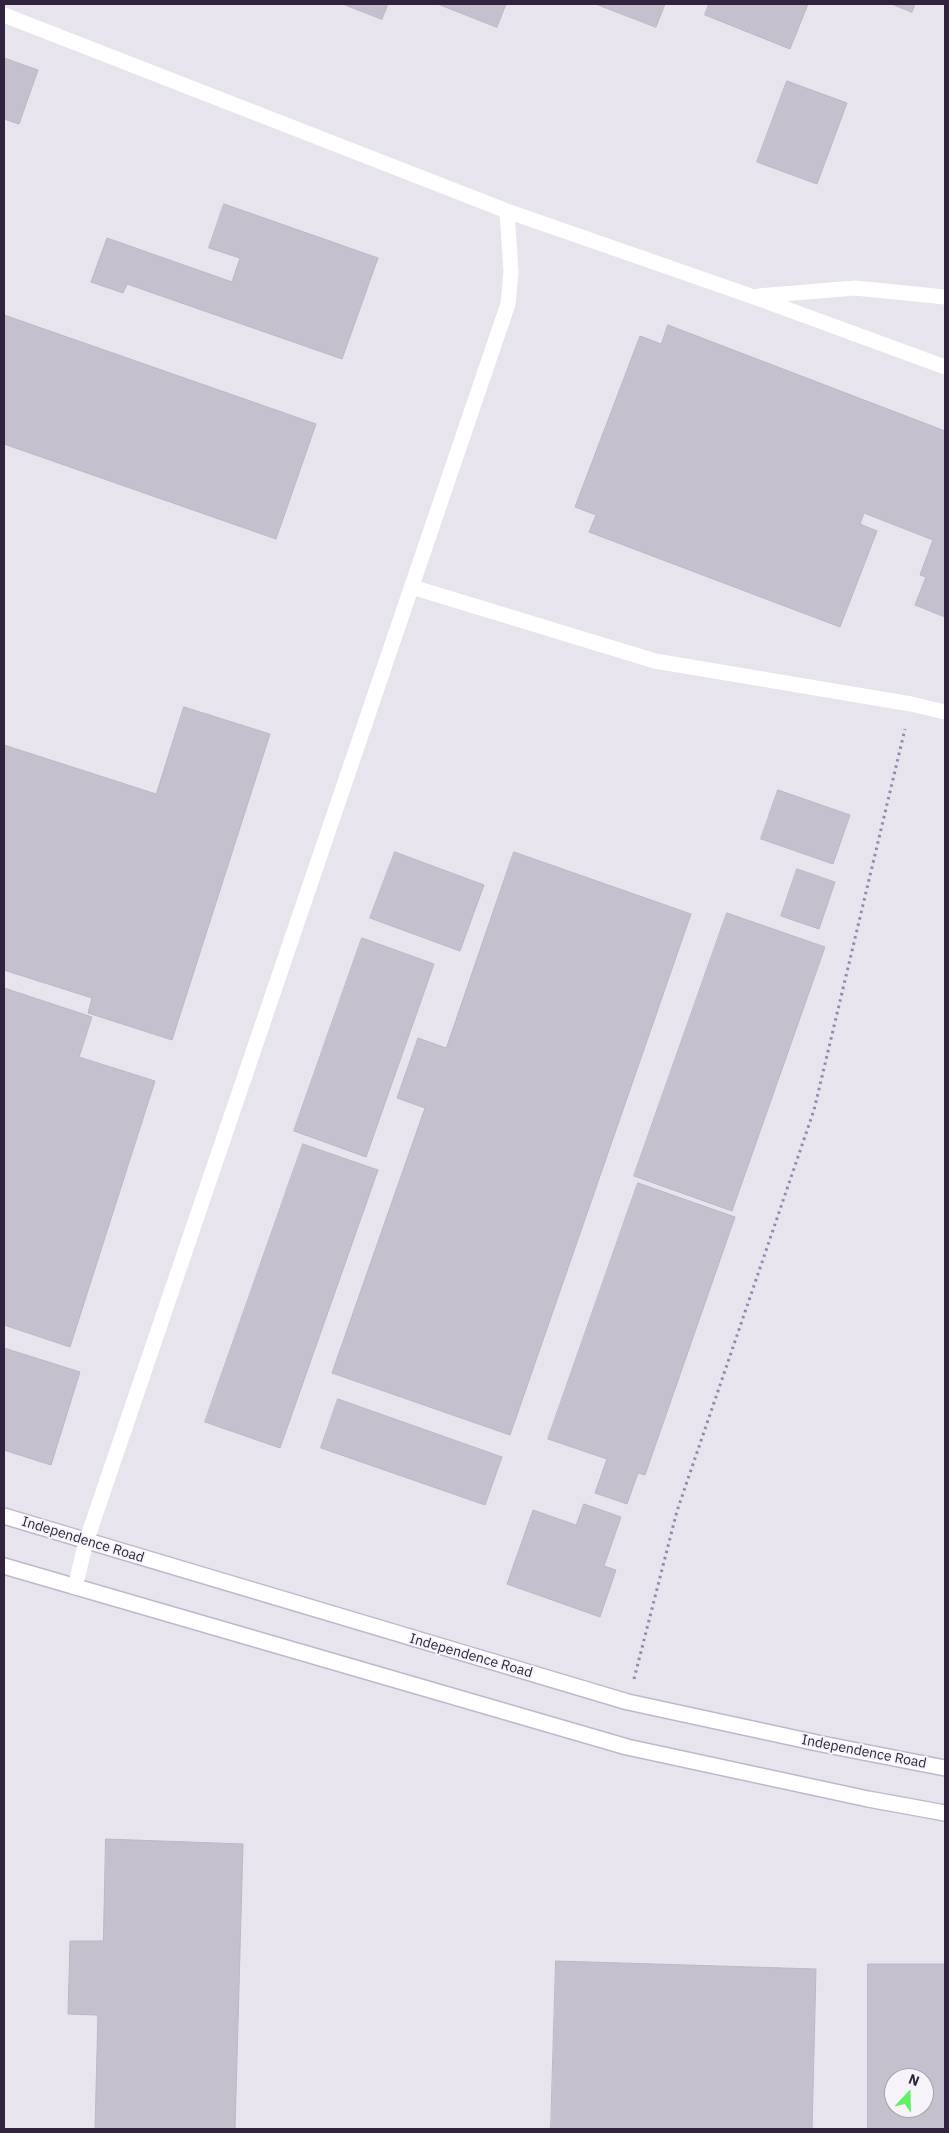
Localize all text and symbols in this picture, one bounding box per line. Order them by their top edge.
street label: Independence Road [20,1513,146,1567]
street label: Independence Road [408,1630,534,1682]
street label: Independence Road [800,1732,928,1772]
north arrow [884,2068,934,2118]
text: N [906,2070,922,2090]

